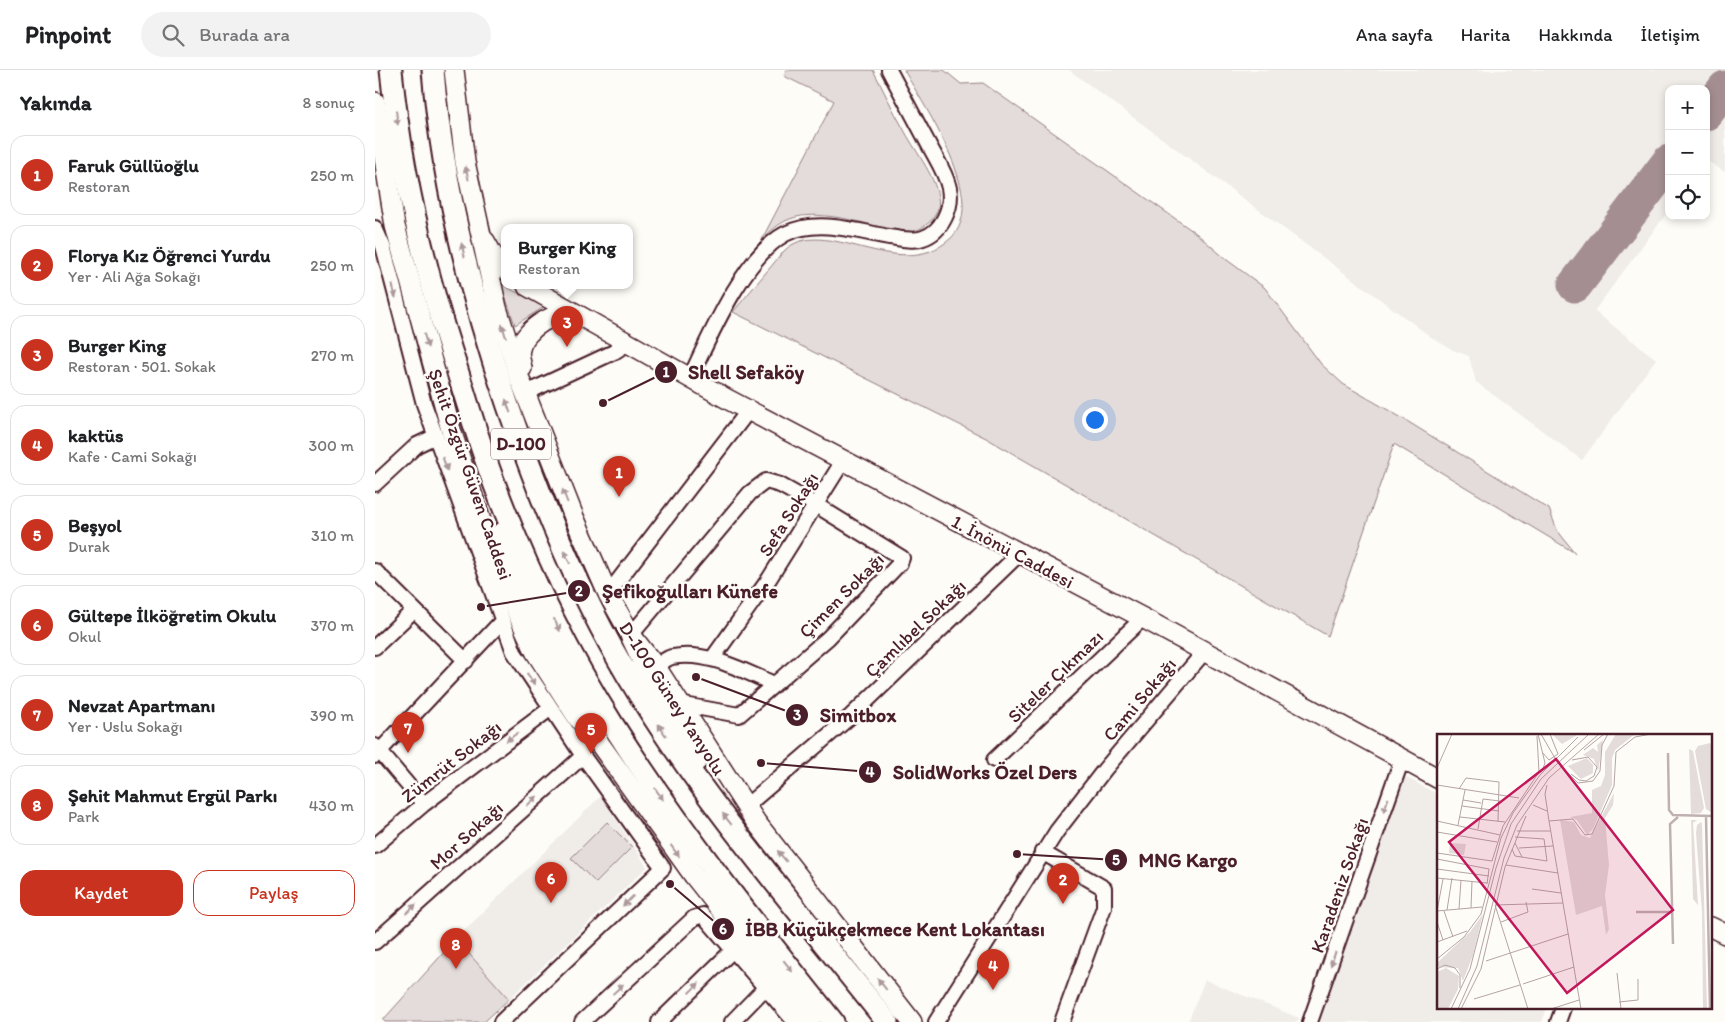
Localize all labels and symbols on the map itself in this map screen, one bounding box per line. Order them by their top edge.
one-way arrow [393,111,401,127]
one-way arrow [463,165,471,180]
one-way arrow [459,242,467,258]
one-way arrow [391,284,399,299]
pin: 3 [551,306,583,347]
one-way arrow [500,323,508,338]
one-way arrow [422,334,430,349]
callout: Shell Sefaköy [654,355,814,390]
text: Shell Sefaköy [688,360,805,385]
text: 1 [663,363,670,381]
street label: Şehit Özgür Güven Caddesi [424,366,517,583]
one-way arrow [504,398,512,413]
your location [1082,407,1108,433]
road number: D-100 [491,428,551,459]
one-way arrow [442,456,449,471]
pin: 1 [603,456,635,497]
street label: Sefa Sokağı [753,468,823,561]
one-way arrow [561,488,569,503]
street label: 1. İnönü Caddesi [948,509,1078,593]
street label: Çimen Sokağı [794,548,889,643]
one-way arrow [562,550,570,564]
callout: Şefikoğulları Künefe [566,573,788,608]
street label: Çamlıbel Sokağı [860,574,971,682]
text: Şefikoğulları Künefe [602,579,779,604]
text: 2 [575,582,583,600]
street label: D-100 Güney Yanyolu [614,617,731,780]
one-way arrow [553,618,561,632]
street label: Siteler Çıkmazı [1003,625,1108,728]
street label: Cami Sokağı [1098,653,1181,746]
one-way arrow [526,672,536,686]
callout: Simitbox [785,697,906,732]
text: Simitbox [820,703,897,727]
text: 3 [793,706,801,724]
pin: 7 [392,712,424,753]
pin: 5 [575,713,607,754]
street label: Zümrüt Sokağı [397,715,506,808]
one-way arrow [658,723,667,737]
one-way arrow [505,732,519,742]
inset map [1437,734,1713,1010]
callout: SolidWorks Özel Ders [858,755,1088,790]
text: SolidWorks Özel Ders [893,760,1077,784]
text: 4 [865,763,875,781]
one-way arrow [654,787,664,800]
one-way arrow [526,795,538,807]
street label: Mor Sokağı [425,796,508,874]
one-way arrow [1382,798,1389,813]
one-way arrow [721,813,732,826]
street label: Karadeniz Sokağı [1306,815,1373,956]
callout: MNG Kargo [1103,842,1247,877]
one-way arrow [670,844,681,857]
text: MNG Kargo [1139,848,1237,873]
one-way arrow [776,849,787,862]
text: 5 [1112,851,1120,869]
pin: 6 [535,862,567,903]
pin: 2 [1047,863,1079,904]
one-way arrow [622,895,634,907]
one-way arrow [404,903,416,915]
callout: İBB Küçükçekmece Kent Lokantası [710,911,1054,946]
text: İBB Küçükçekmece Kent Lokantası [745,917,1045,942]
text: 6 [719,920,727,938]
pin: 8 [440,928,472,969]
pin: 4 [977,949,1009,990]
one-way arrow [1329,952,1337,967]
one-way arrow [783,959,794,972]
one-way arrow [877,977,887,990]
one-way arrow [688,982,700,994]
one-way arrow [612,983,624,995]

